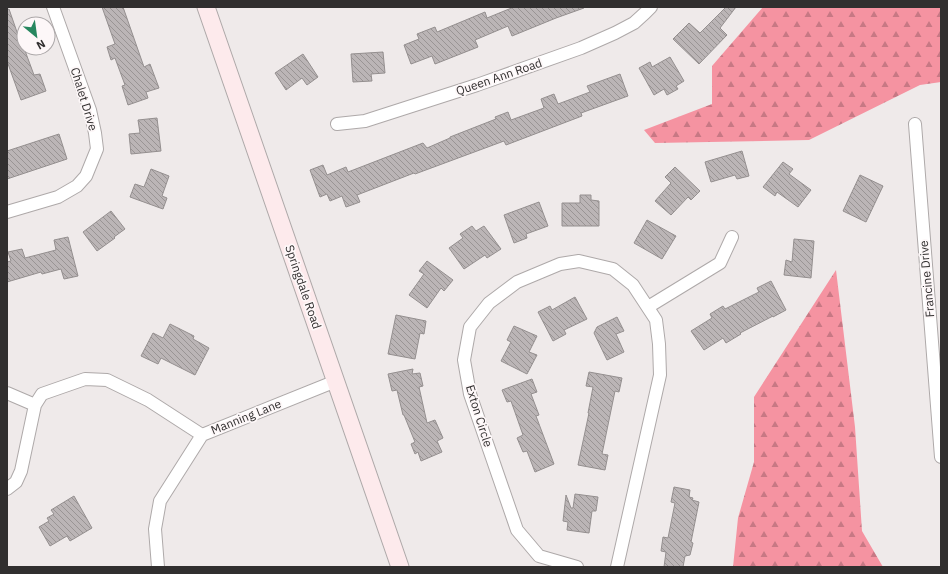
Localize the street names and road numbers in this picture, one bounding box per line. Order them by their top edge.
street label: Queen Ann Road [454,55,544,98]
street label: Chalet Drive [68,65,101,133]
street label: Francine Drive [916,240,937,318]
street label: Springdale Road [282,243,325,331]
street label: Exton Circle [463,383,496,449]
street label: Manning Lane [208,395,284,437]

